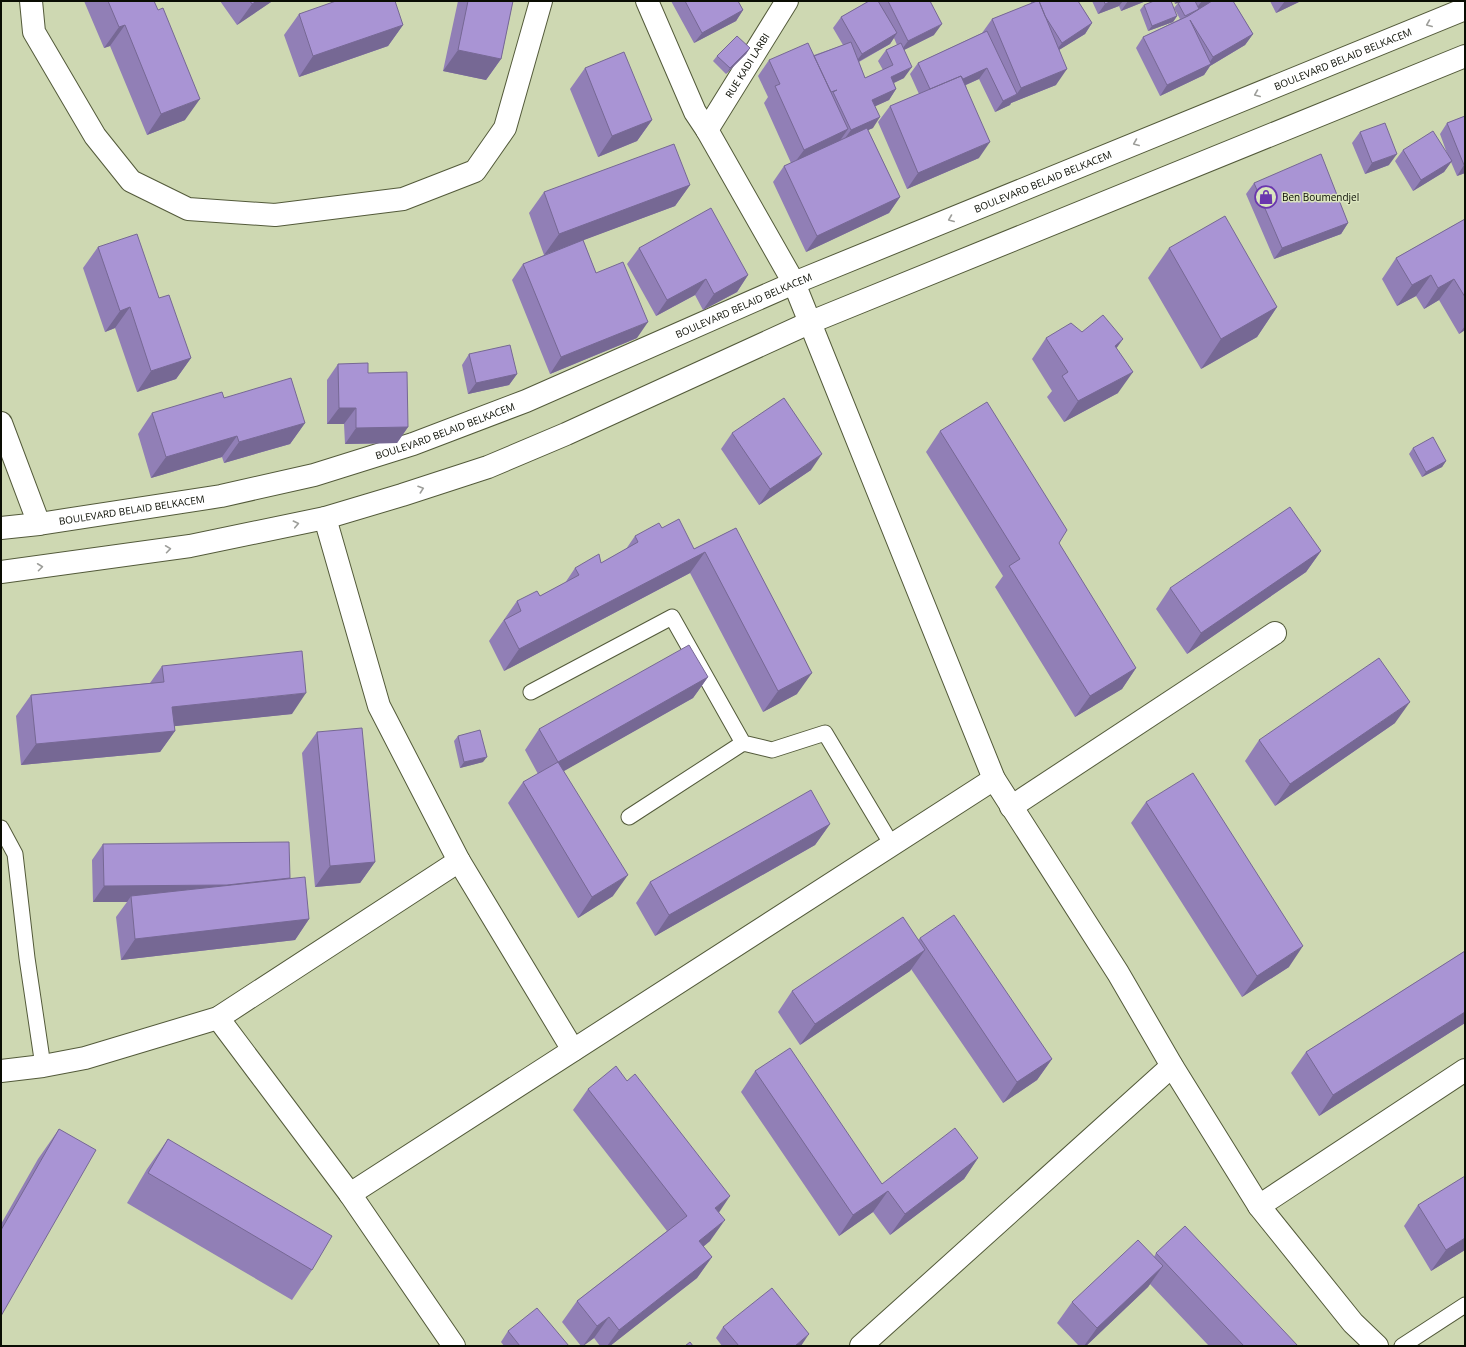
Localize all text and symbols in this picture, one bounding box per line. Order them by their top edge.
one-way arrow [1425,19,1432,27]
street label: BOULEVARD BELAID BELKACEM [1272,25,1414,93]
street label: RUE KADI LARBI [722,30,772,100]
one-way arrow [1253,89,1261,97]
one-way arrow [1133,138,1141,146]
street label: BOULEVARD BELAID BELKACEM [972,147,1114,216]
shop icon: Ben Boumendjel [1253,184,1279,210]
place label: Ben Boumendjel [1282,190,1359,204]
one-way arrow [948,214,955,222]
street label: BOULEVARD BELAID BELKACEM [673,269,814,341]
street label: BOULEVARD BELAID BELKACEM [373,399,517,462]
one-way arrow [417,485,424,494]
street label: BOULEVARD BELAID BELKACEM [58,492,206,528]
one-way arrow [293,520,299,528]
one-way arrow [165,545,172,554]
one-way arrow [37,563,43,572]

